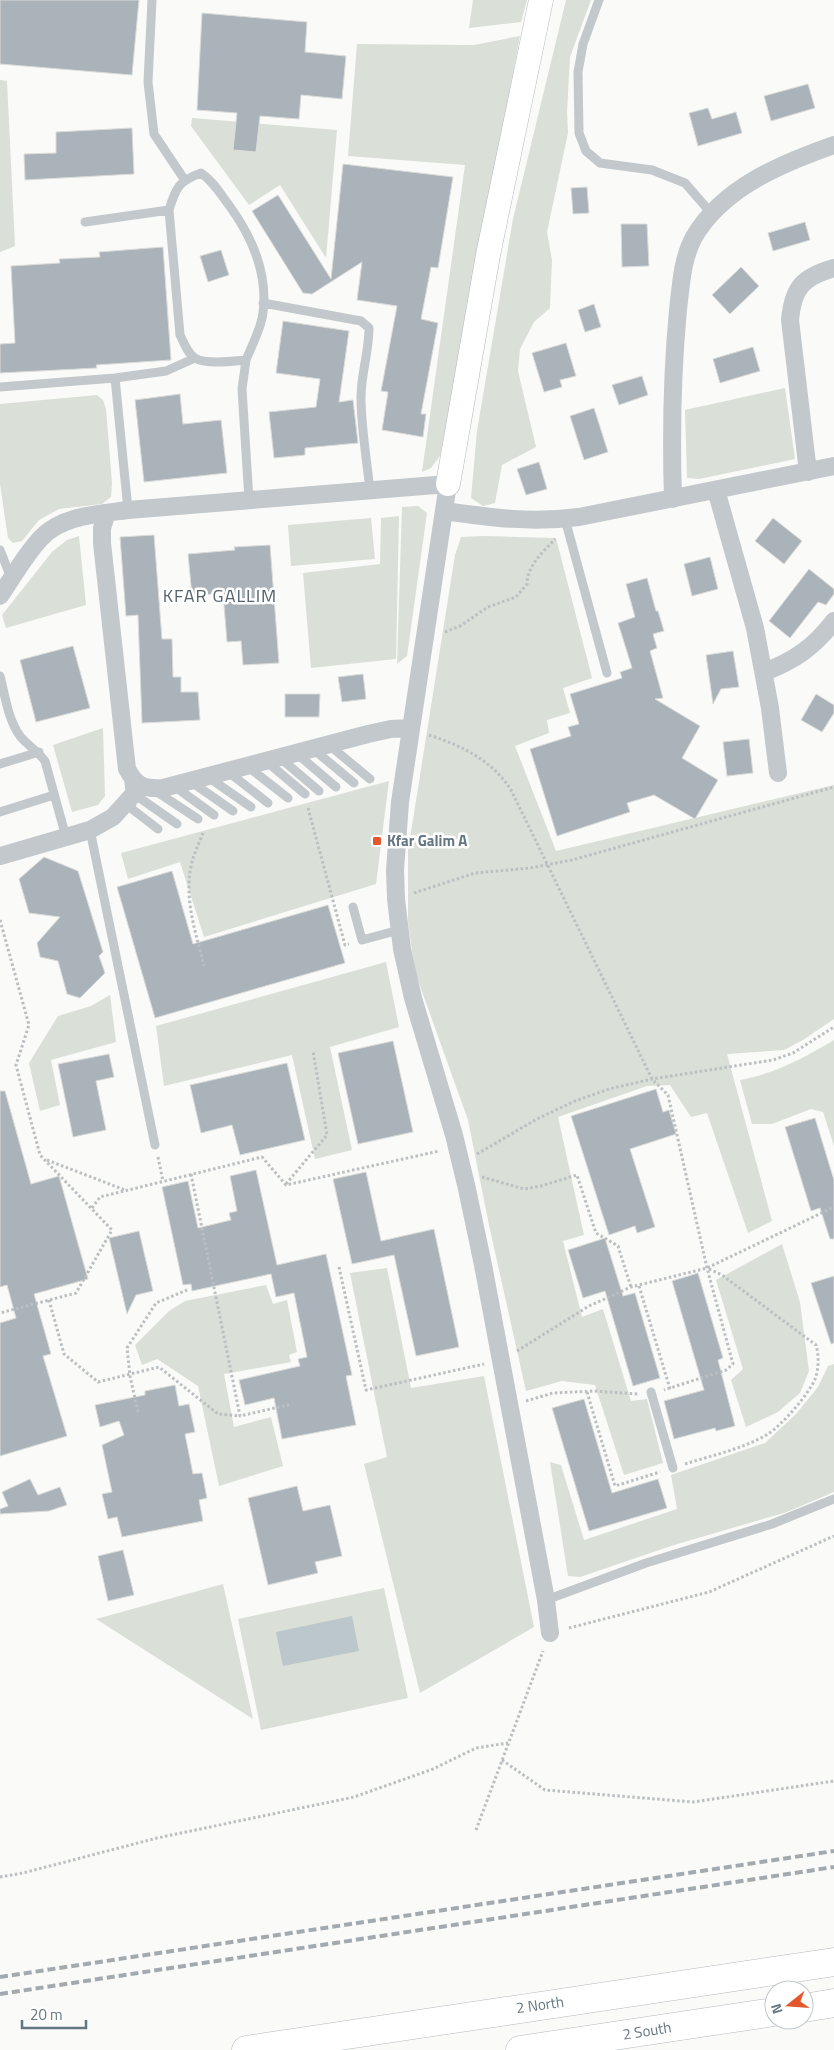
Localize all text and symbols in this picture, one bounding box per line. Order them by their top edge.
district label: KFAR GALLIM [163,582,277,609]
place label: Kfar Galim A [387,829,467,852]
marker: Kfar Galim A [371,835,383,847]
north arrow [764,1980,814,2030]
street label: 2 North [514,1990,565,2019]
scale bar [22,1998,86,2030]
text: N [765,2001,788,2017]
text: 20 m [30,2003,63,2026]
street label: 2 South [621,2015,673,2046]

